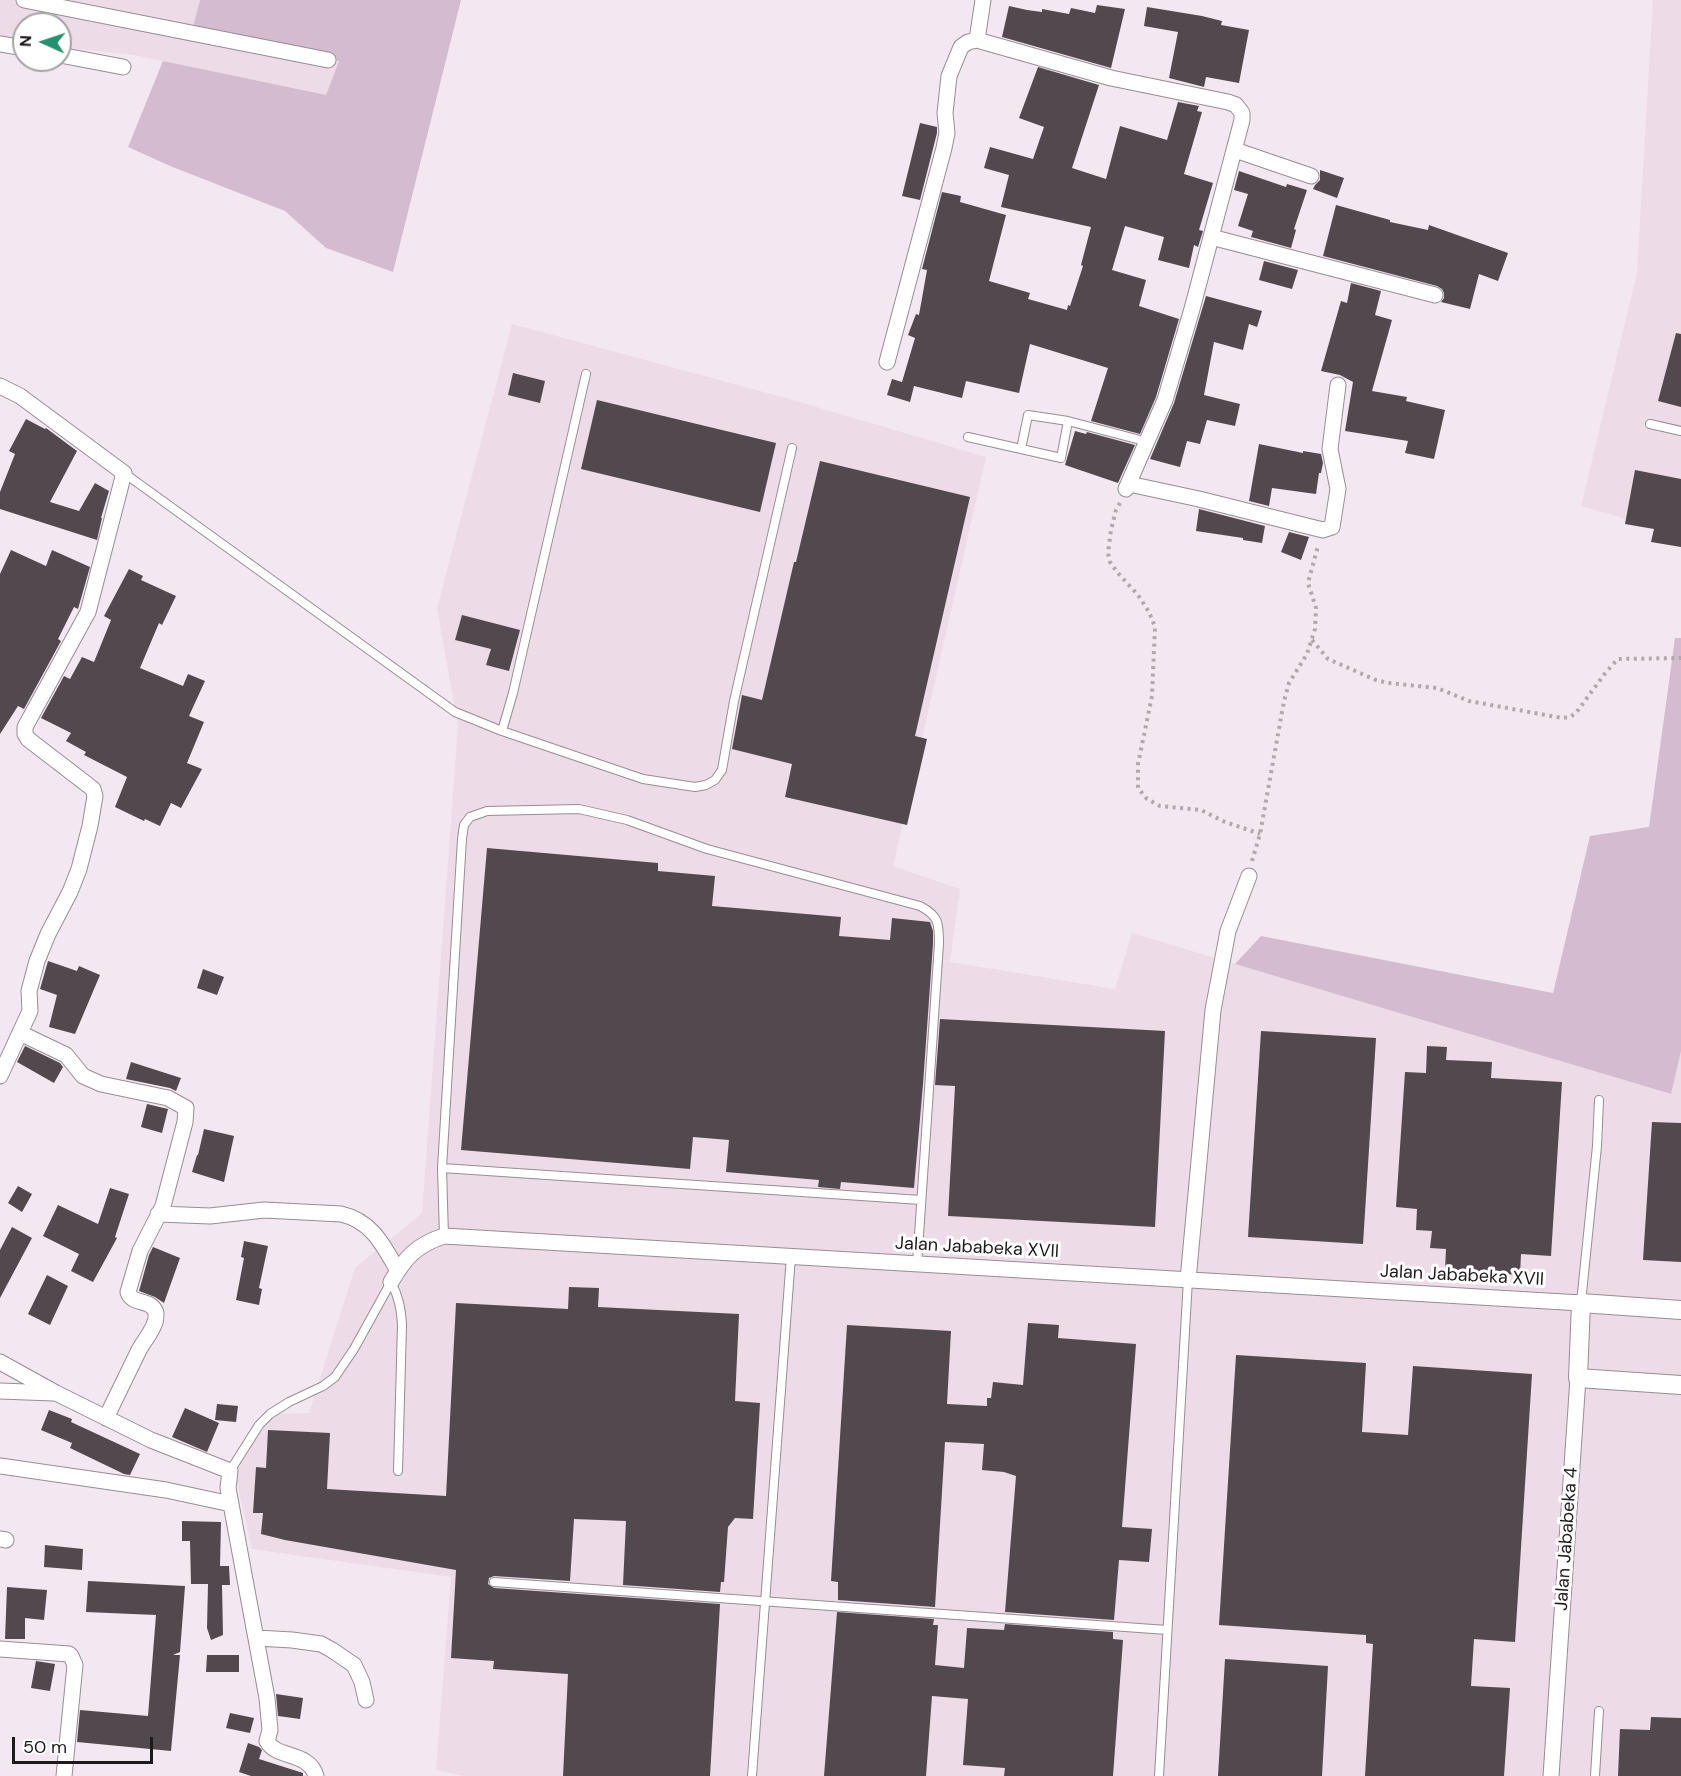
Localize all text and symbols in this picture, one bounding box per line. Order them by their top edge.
north arrow [12,12,72,72]
text: N [15,35,36,48]
street label: Jalan Jababeka XVII [895,1233,1059,1263]
street label: Jalan Jababeka XVII [1380,1261,1544,1291]
street label: Jalan Jababeka 4 [1551,1467,1583,1611]
scale bar [15,1725,156,1763]
text: 50 m [23,1735,67,1759]

